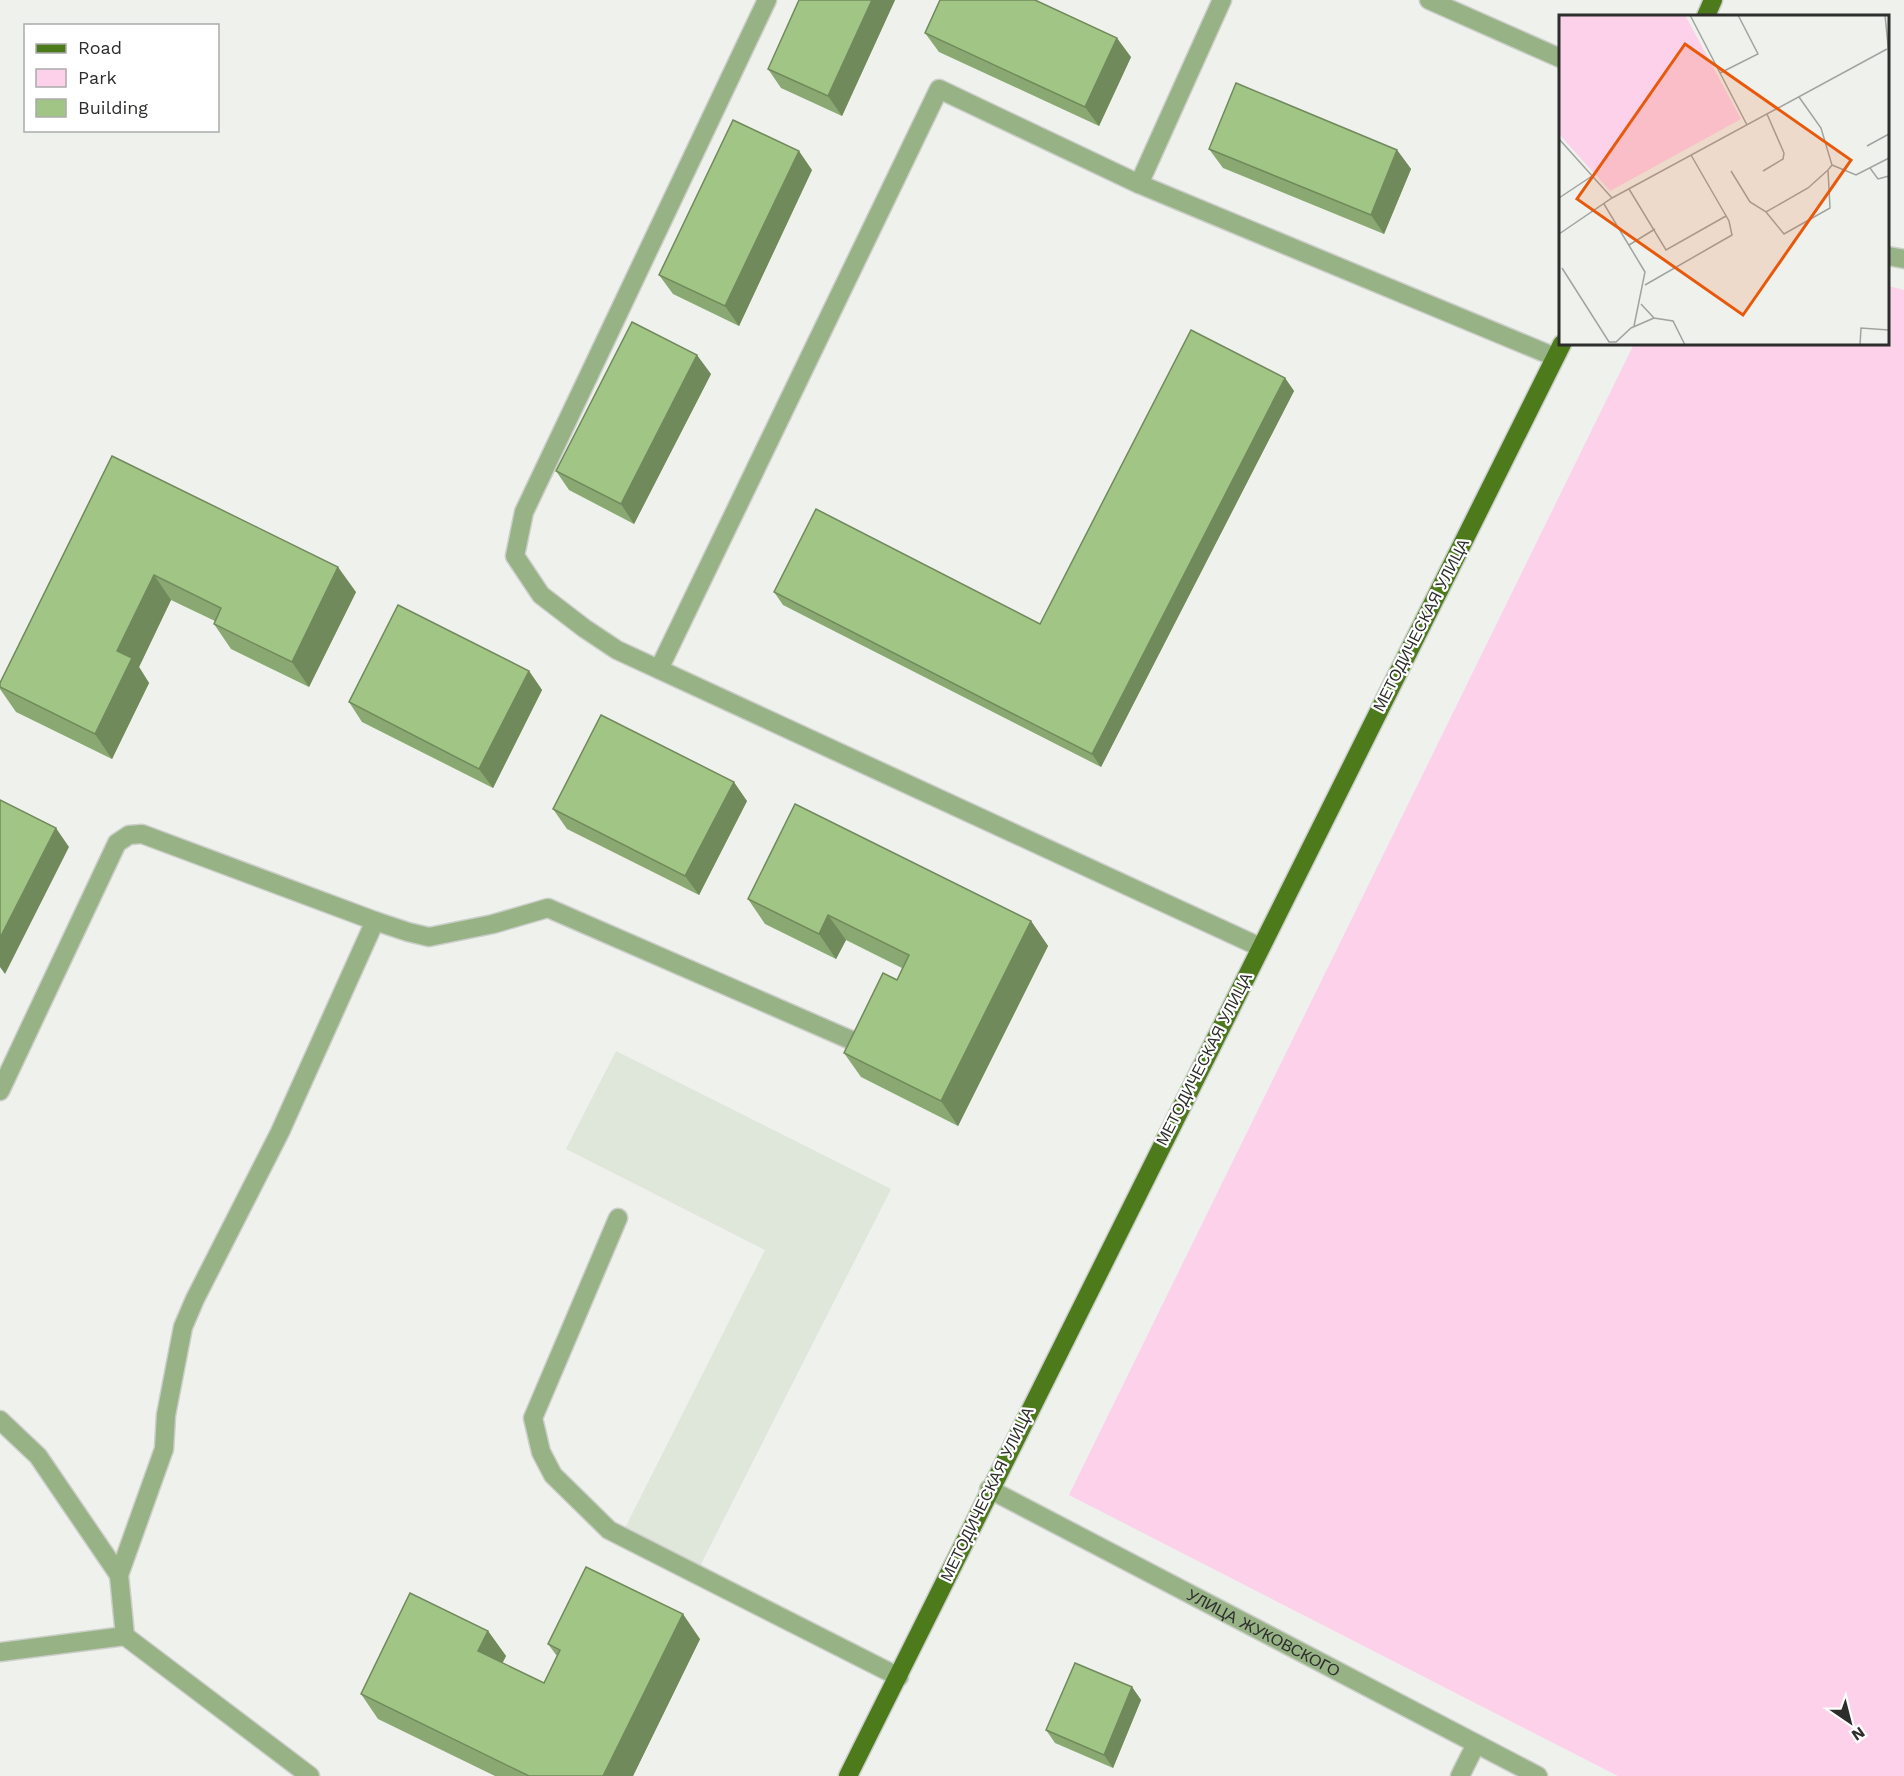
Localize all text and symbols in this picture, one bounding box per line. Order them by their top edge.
inset map [1559,15,1889,345]
legend [24,24,219,132]
text: Road [78,37,122,58]
text: Park [78,67,117,88]
text: Building [78,97,148,118]
street label: МЕТОДИЧЕСКАЯ УЛИЦА [1369,535,1473,715]
street label: МЕТОДИЧЕСКАЯ УЛИЦА [1152,969,1256,1149]
street label: МЕТОДИЧЕСКАЯ УЛИЦА [936,1403,1038,1584]
street label: УЛИЦА ЖУКОВСКОГО [1184,1585,1343,1680]
north arrow [1820,1692,1880,1752]
text: N [1848,1723,1869,1745]

